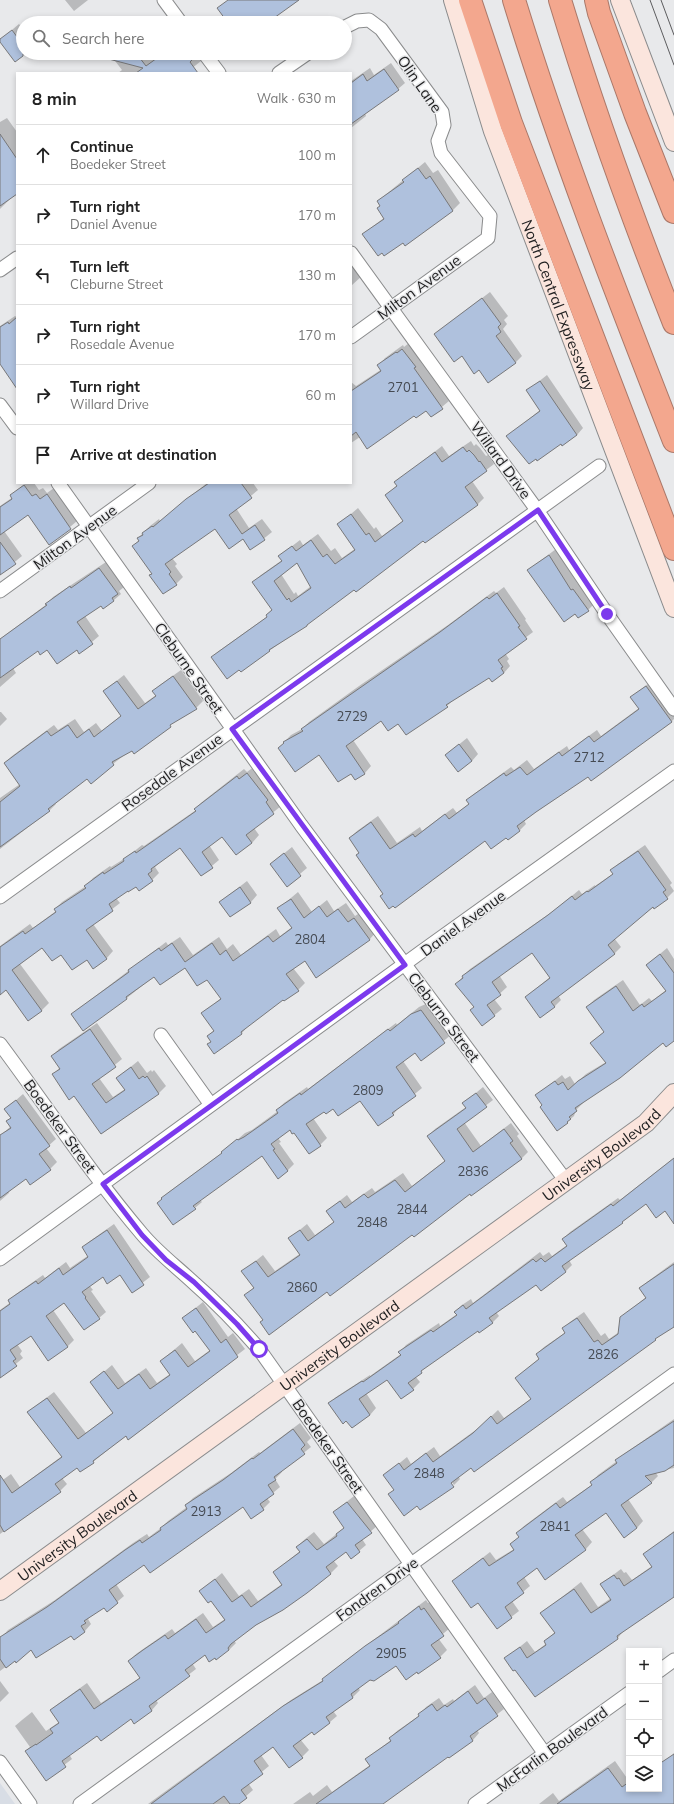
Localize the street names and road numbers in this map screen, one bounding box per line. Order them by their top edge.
street label: Olin Lane [393,52,447,116]
street label: North Central Expressway [518,217,600,393]
street label: Milton Avenue [373,250,465,324]
street label: Willard Drive [467,418,535,502]
street label: Milton Avenue [29,500,121,574]
street label: Cleburne Street [150,619,228,717]
street label: Rosedale Avenue [118,729,226,815]
street label: Daniel Avenue [417,886,509,960]
street label: Cleburne Street [404,968,484,1066]
street label: Boedeker Street [20,1076,100,1176]
street label: University Boulevard [538,1104,665,1205]
street label: University Boulevard [276,1295,403,1395]
street label: Boedeker Street [288,1395,368,1497]
street label: University Boulevard [13,1486,141,1585]
street label: Fondren Drive [332,1553,422,1625]
street label: McFarlin Boulevard [493,1702,611,1796]

